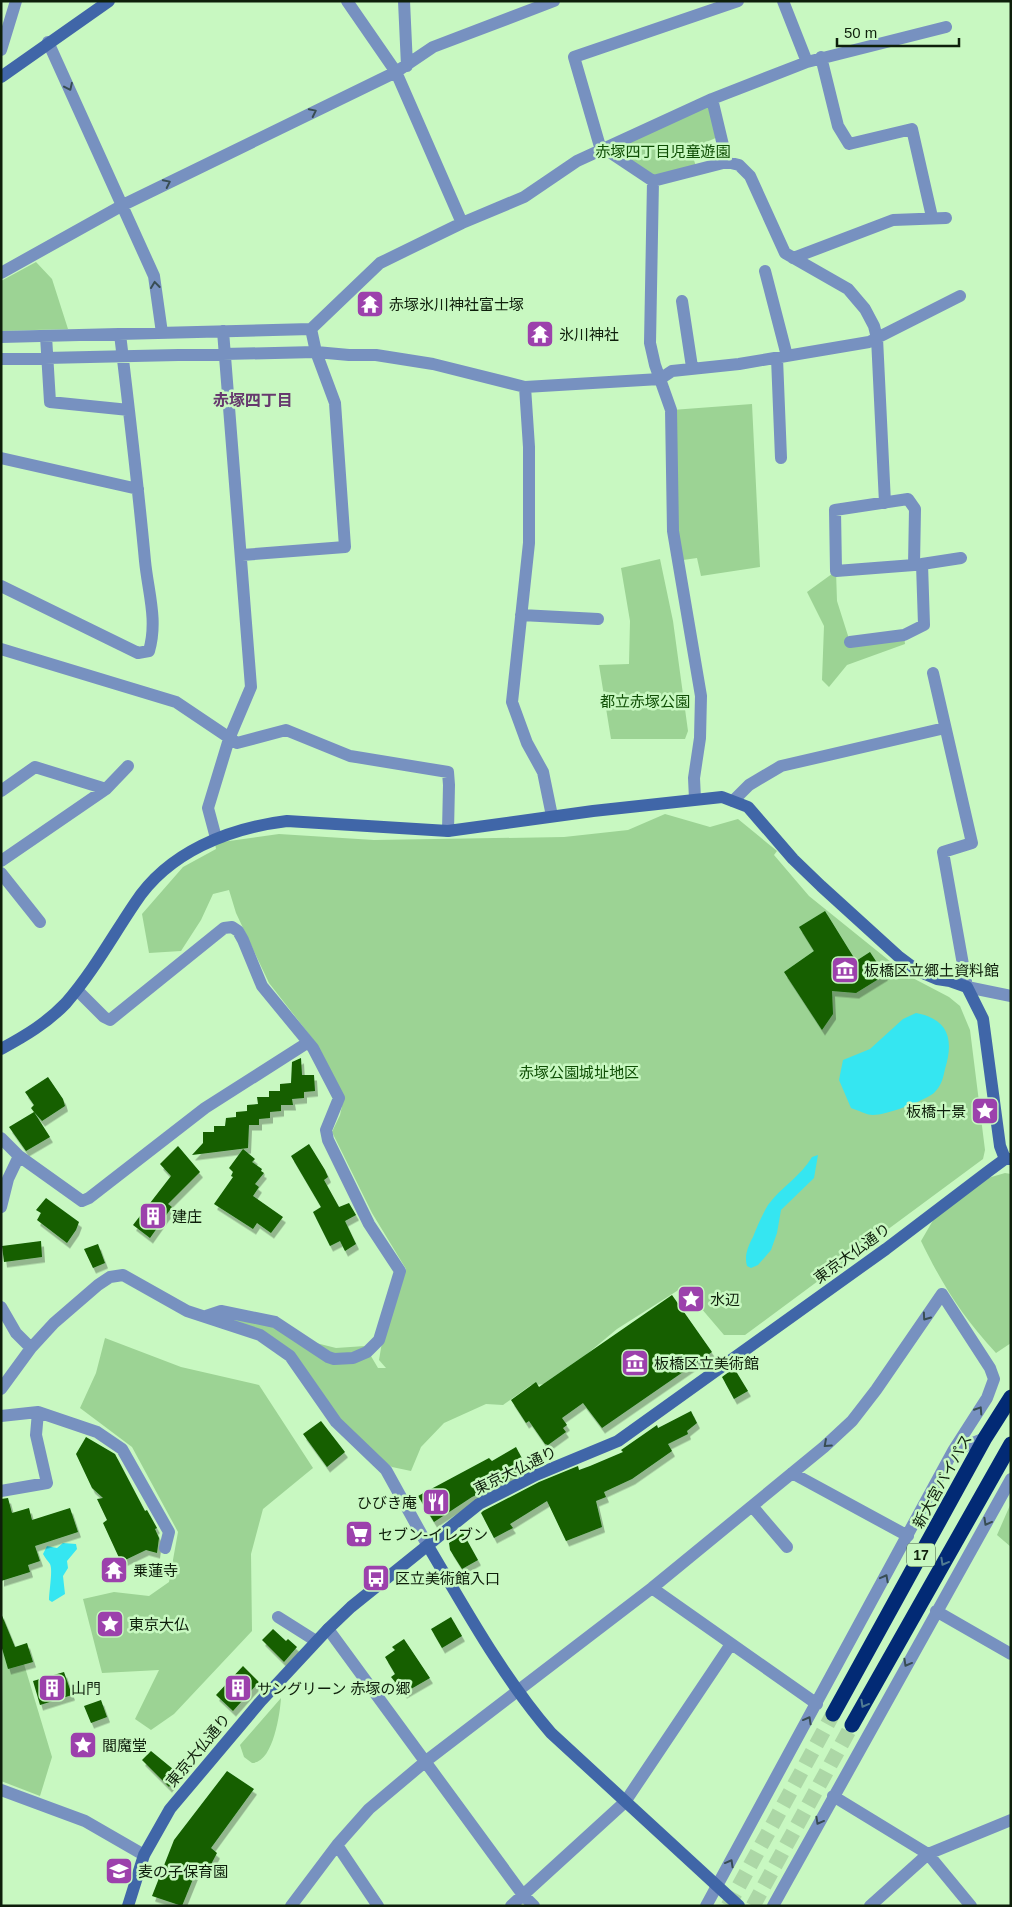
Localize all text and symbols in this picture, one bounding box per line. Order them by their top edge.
scale bar [837,15,960,47]
text: 50 m [844,24,877,41]
one-way arrow [63,82,73,91]
one-way arrow [308,108,317,118]
park label: 赤塚四丁目児童遊園 [595,143,731,160]
one-way arrow [162,179,171,189]
one-way arrow [150,280,161,288]
temple icon: 赤塚氷川神社富士塚 [355,289,385,319]
place label: 赤塚氷川神社富士塚 [389,296,524,313]
temple icon: 氷川神社 [525,319,555,349]
place label: 氷川神社 [559,326,619,343]
district label: 赤塚四丁目 [213,392,293,409]
park label: 都立赤塚公園 [600,693,690,710]
museum icon: 板橋区立郷土資料館 [830,955,860,985]
place label: 板橋区立郷土資料館 [864,962,999,979]
park label: 赤塚公園城址地区 [519,1064,639,1081]
place icon: 板橋十景 [970,1096,1000,1126]
place label: 板橋十景 [906,1103,966,1120]
building icon: 建庄 [138,1201,168,1231]
place label: 建庄 [172,1208,202,1225]
street label: 東京大仏通り [811,1220,893,1286]
place icon: 水辺 [676,1284,706,1314]
place label: 水辺 [710,1291,740,1308]
one-way arrow [923,1311,932,1321]
museum icon: 板橋区立美術館 [620,1348,650,1378]
place label: 板橋区立美術館 [654,1355,759,1372]
one-way arrow [973,1406,982,1416]
street label: 新大宮バイパス [909,1431,975,1531]
one-way arrow [823,1439,832,1448]
street label: 東京大仏通り [471,1443,559,1497]
restaurant icon: ひびき庵 [421,1487,451,1517]
place label: ひびき庵 [357,1494,417,1511]
one-way arrow [983,1516,993,1525]
supermarket icon: セブン-イレブン [344,1519,374,1549]
place label: セブン-イレブン [378,1526,488,1543]
road number: 17 [907,1544,935,1566]
temple icon: 乗蓮寺 [99,1555,129,1585]
one-way arrow [940,1557,950,1566]
place label: 乗蓮寺 [133,1562,178,1579]
bus stop icon: 区立美術館入口 [361,1563,391,1593]
place label: 区立美術館入口 [395,1570,500,1587]
one-way arrow [879,1574,889,1583]
place icon: 東京大仏 [95,1609,125,1639]
place label: 東京大仏 [129,1616,189,1633]
one-way arrow [903,1658,913,1667]
building icon: 山門 [37,1673,67,1703]
building icon: サングリーン 赤塚の郷 [223,1673,253,1703]
place label: 山門 [71,1680,101,1697]
place label: サングリーン 赤塚の郷 [257,1680,410,1697]
one-way arrow [861,1699,871,1708]
street label: 東京大仏通り [163,1710,233,1790]
one-way arrow [801,1717,811,1726]
place icon: 閻魔堂 [68,1730,98,1760]
place label: 閻魔堂 [102,1737,147,1754]
one-way arrow [816,1815,826,1824]
school or university icon: 麦の子保育園 [104,1856,134,1886]
one-way arrow [724,1859,734,1868]
place label: 麦の子保育園 [138,1863,228,1880]

